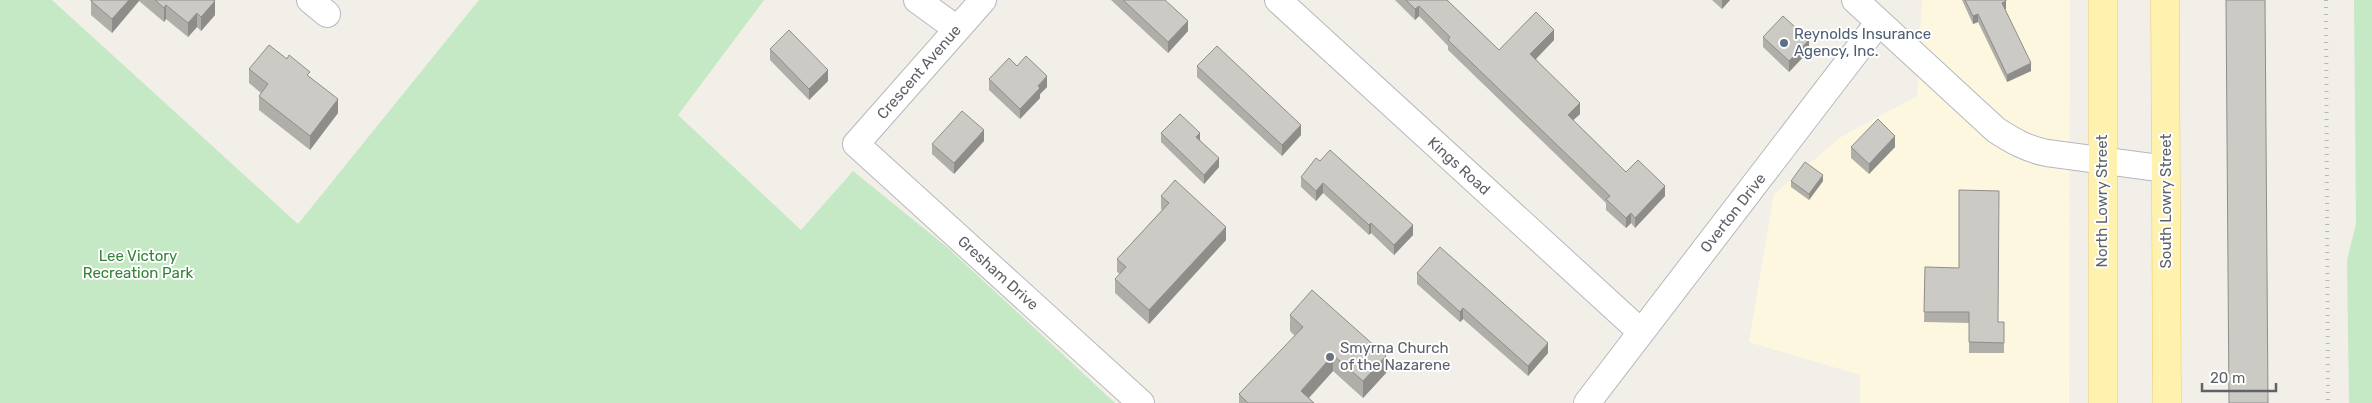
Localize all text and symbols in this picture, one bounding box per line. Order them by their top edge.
street label: Crescent Avenue [873,21,965,123]
place label: Reynolds Insurance Agency, Inc. [1794,25,1931,60]
marker: Reynolds Insurance Agency, Inc. [1778,37,1790,49]
street label: Kings Road [1424,133,1494,199]
street label: South Lowry Street [2157,133,2175,269]
street label: North Lowry Street [2093,134,2111,267]
street label: Overton Drive [1696,170,1770,256]
street label: Gresham Drive [954,232,1042,314]
park label: Lee Victory Recreation Park [83,247,194,282]
place label: Smyrna Church of the Nazarene [1340,339,1450,374]
marker: Smyrna Church of the Nazarene [1324,351,1336,363]
scale bar [2202,360,2276,392]
text: 20 m [2210,369,2245,387]

